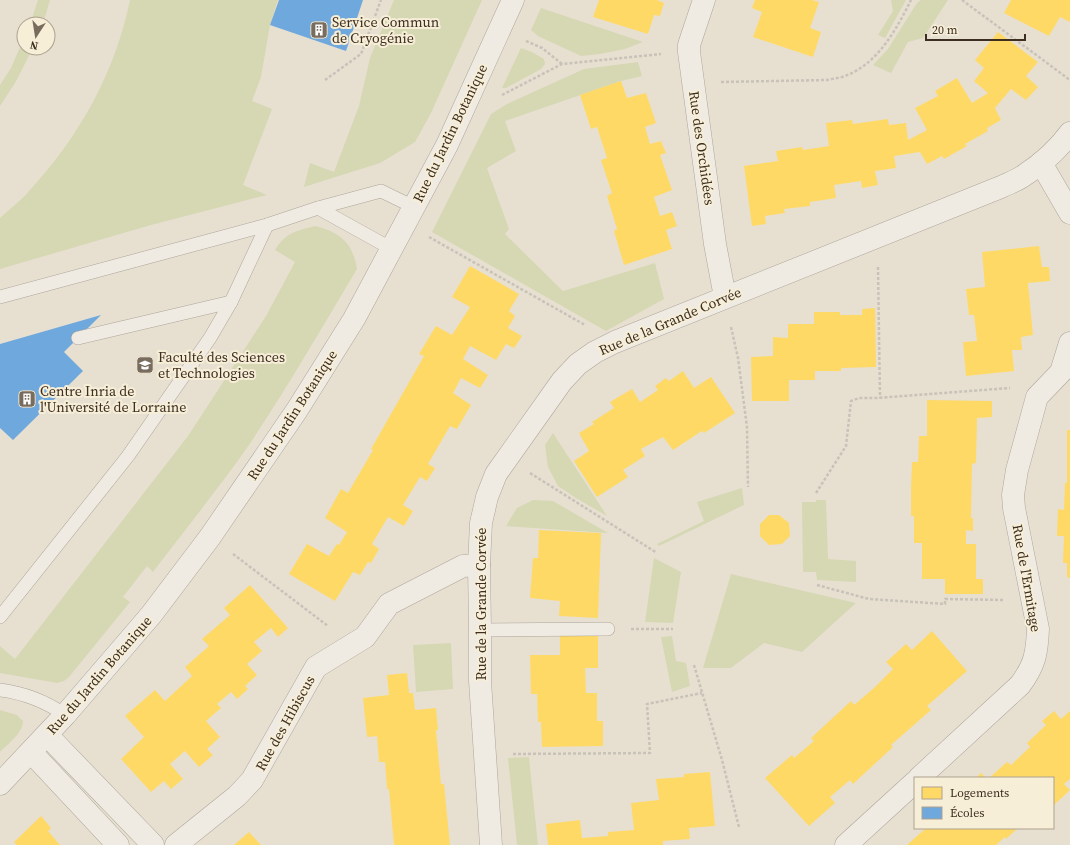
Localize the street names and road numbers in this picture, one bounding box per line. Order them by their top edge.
street label: Rue du Jardin Botanique [408,60,492,206]
street label: Rue des Orchidées [684,90,720,206]
street label: Rue de la Grande Corvée [596,282,744,360]
street label: Rue du Jardin Botanique [242,346,342,484]
street label: Rue de l'Ermitage [1008,523,1046,633]
street label: Rue de la Grande Corvée [471,528,491,681]
street label: Rue du Jardin Botanique [42,611,156,739]
street label: Rue des Hibiscus [250,672,320,774]

